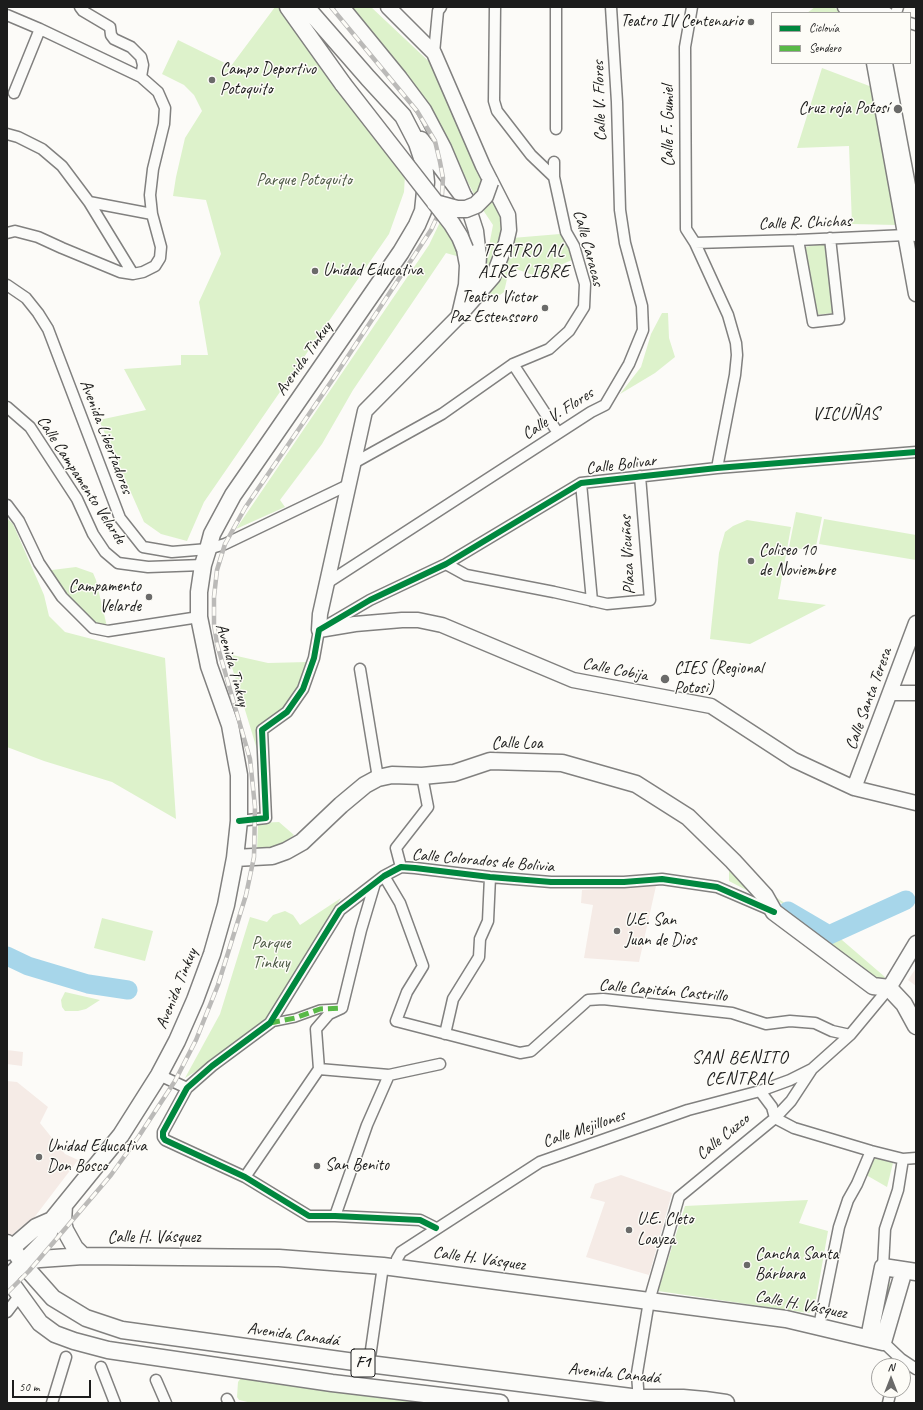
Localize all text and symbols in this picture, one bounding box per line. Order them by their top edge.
place label: Teatro IV Centenario [620,12,743,32]
legend [771,12,911,64]
marker: Teatro IV Centenario [746,17,756,27]
text: Ciclovía [809,20,839,36]
text: Sendero [809,40,841,56]
place label: Campo Deportivo Potoquito [220,60,316,100]
street label: Calle V. Flores [588,60,612,142]
marker: Campo Deportivo Potoquito [207,75,217,85]
street label: Calle F. Gumiel [659,85,679,167]
place label: Cruz roja Potosí [799,99,889,119]
marker: Cruz roja Potosí [892,103,904,115]
park label: Parque Potoquito [256,171,352,191]
street label: Calle Caracas [568,208,608,288]
street label: Calle R. Chichas [758,211,852,235]
district label: TEATRO AL AIRE LIBRE [479,240,569,282]
place label: Unidad Educativa [323,261,423,281]
marker: Unidad Educativa [310,266,320,276]
place label: Teatro Victor Paz Estenssoro [450,288,537,328]
marker: Teatro Victor Paz Estenssoro [540,303,550,313]
street label: Avenida Tinkuy [271,318,337,400]
street label: Avenida Libertadores [75,377,137,497]
street label: Calle V. Flores [518,383,598,445]
district label: VICUÑAS [812,403,880,425]
street label: Calle Campamento Velarde [32,412,130,548]
street label: Calle Bolivar [585,451,657,479]
street label: Plaza Vicuñas [616,515,640,595]
place label: Coliseo 10 de Noviembre [759,541,835,581]
marker: Coliseo 10 de Noviembre [746,556,756,566]
place label: Campamento Velarde [68,577,141,617]
marker: Campamento Velarde [144,592,154,602]
street label: Avenida Tinkuy [210,621,254,709]
street label: Calle Santa Teresa [841,645,897,753]
street label: Calle Cobija [581,654,649,686]
place label: CIES (Regional Potosi) [674,659,763,699]
marker: CIES (Regional Potosi) [659,673,671,685]
street label: Calle Loa [492,734,542,754]
street label: Calle Colorados de Bolivia [411,845,555,877]
place label: U.E. San Juan de Dios [625,911,696,951]
marker: U.E. San Juan de Dios [612,926,622,936]
park label: Parque Tinkuy [252,934,290,974]
street label: Avenida Tinkuy [152,946,202,1032]
street label: Calle Capitán Castrillo [598,975,728,1007]
district label: SAN BENITO CENTRAL [692,1047,788,1090]
street label: Calle Mejillones [540,1105,628,1153]
street label: Calle Cuzco [692,1109,754,1165]
place label: Unidad Educativa Don Bosco [47,1137,147,1177]
marker: Unidad Educativa Don Bosco [34,1152,44,1162]
place label: San Benito [325,1156,389,1176]
marker: San Benito [312,1161,322,1171]
place label: U.E. Cleto Loayza [637,1210,693,1250]
marker: U.E. Cleto Loayza [624,1225,634,1235]
street label: Calle H. Vásquez [107,1228,201,1248]
street label: Calle H. Vásquez [432,1242,526,1276]
place label: Cancha Santa Bárbara [755,1245,838,1285]
marker: Cancha Santa Bárbara [742,1260,752,1270]
street label: Calle H. Vásquez [753,1286,849,1324]
street label: Avenida Canadá [246,1318,340,1352]
road number: F1 [351,1349,375,1377]
north arrow [871,1358,911,1398]
street label: Avenida Canadá [567,1359,661,1389]
text: N [888,1360,894,1374]
scale bar [14,1372,93,1398]
text: 50 m [19,1379,39,1395]

